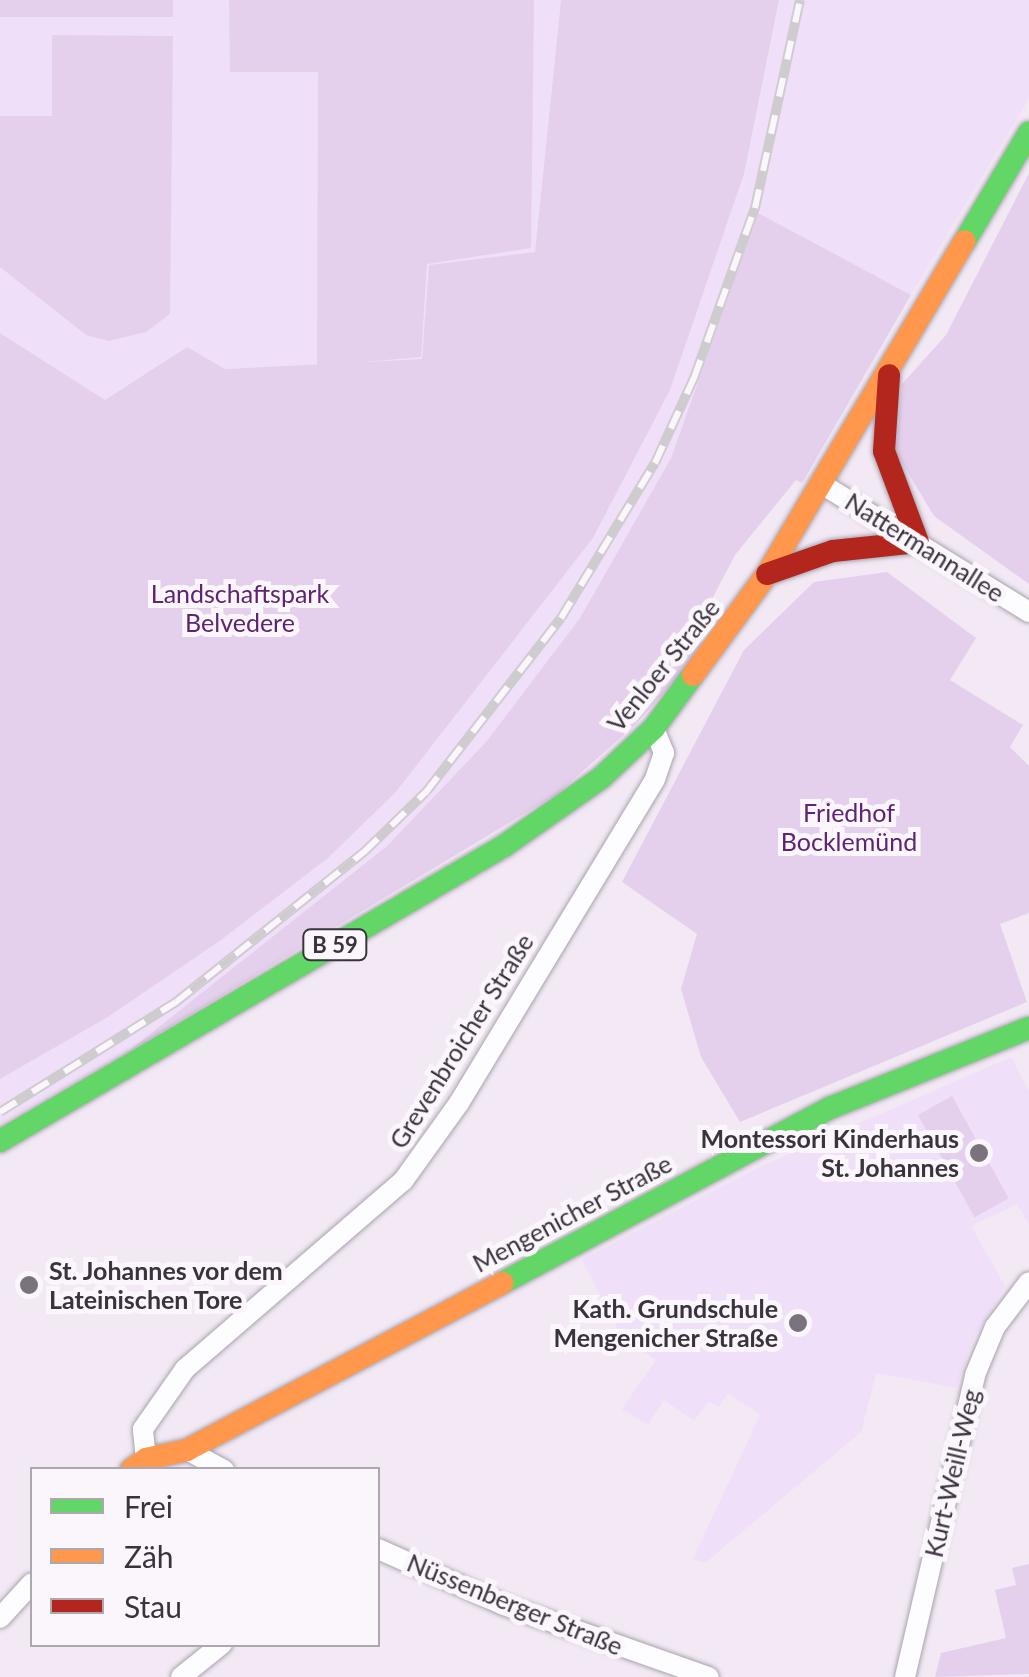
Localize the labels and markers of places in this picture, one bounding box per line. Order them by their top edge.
place label: Montessori Kinderhaus St. Johannes [701,1124,959,1183]
marker: Montessori Kinderhaus St. Johannes [968,1142,990,1164]
place label: St. Johannes vor dem Lateinischen Tore [49,1256,285,1315]
marker: St. Johannes vor dem Lateinischen Tore [18,1274,40,1296]
place label: Kath. Grundschule Mengenicher Straße [553,1294,778,1353]
marker: Kath. Grundschule Mengenicher Straße [787,1312,809,1334]

